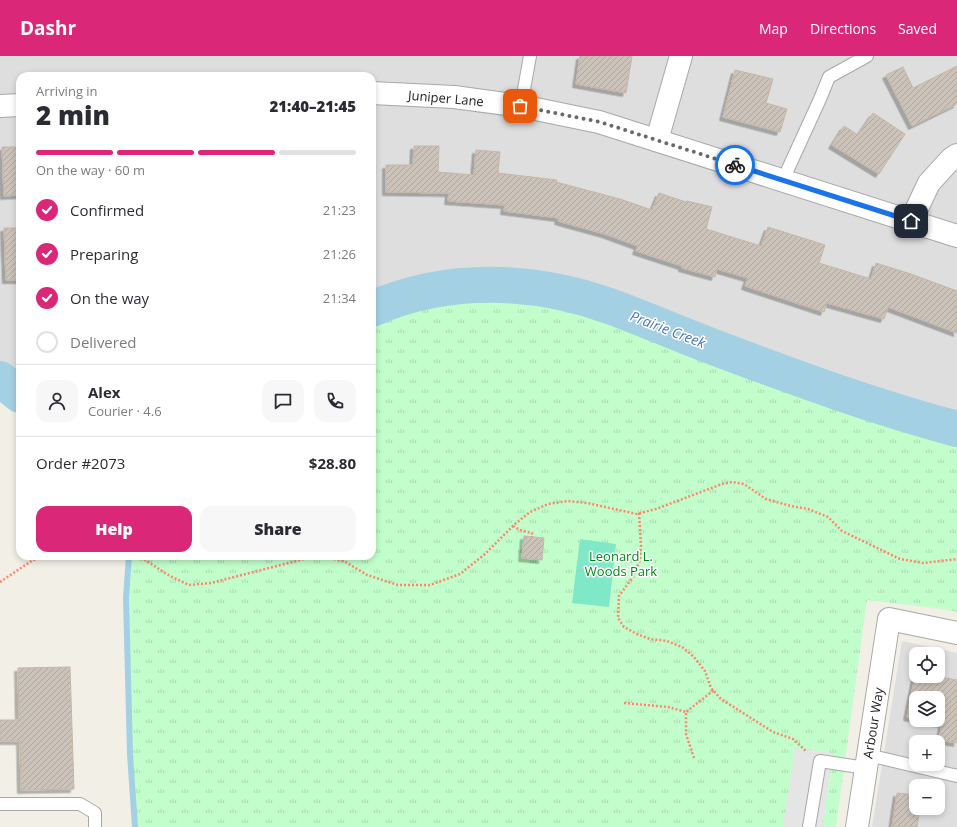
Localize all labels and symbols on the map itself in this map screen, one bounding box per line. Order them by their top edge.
street label: Juniper Lane [405,86,485,110]
pin [503,89,537,123]
courier [715,145,755,185]
pin [894,204,928,238]
water label: Prairie Creek [628,306,709,352]
park label: Leonard L. Woods Park [585,547,657,580]
street label: Arbour Way [859,686,888,760]

